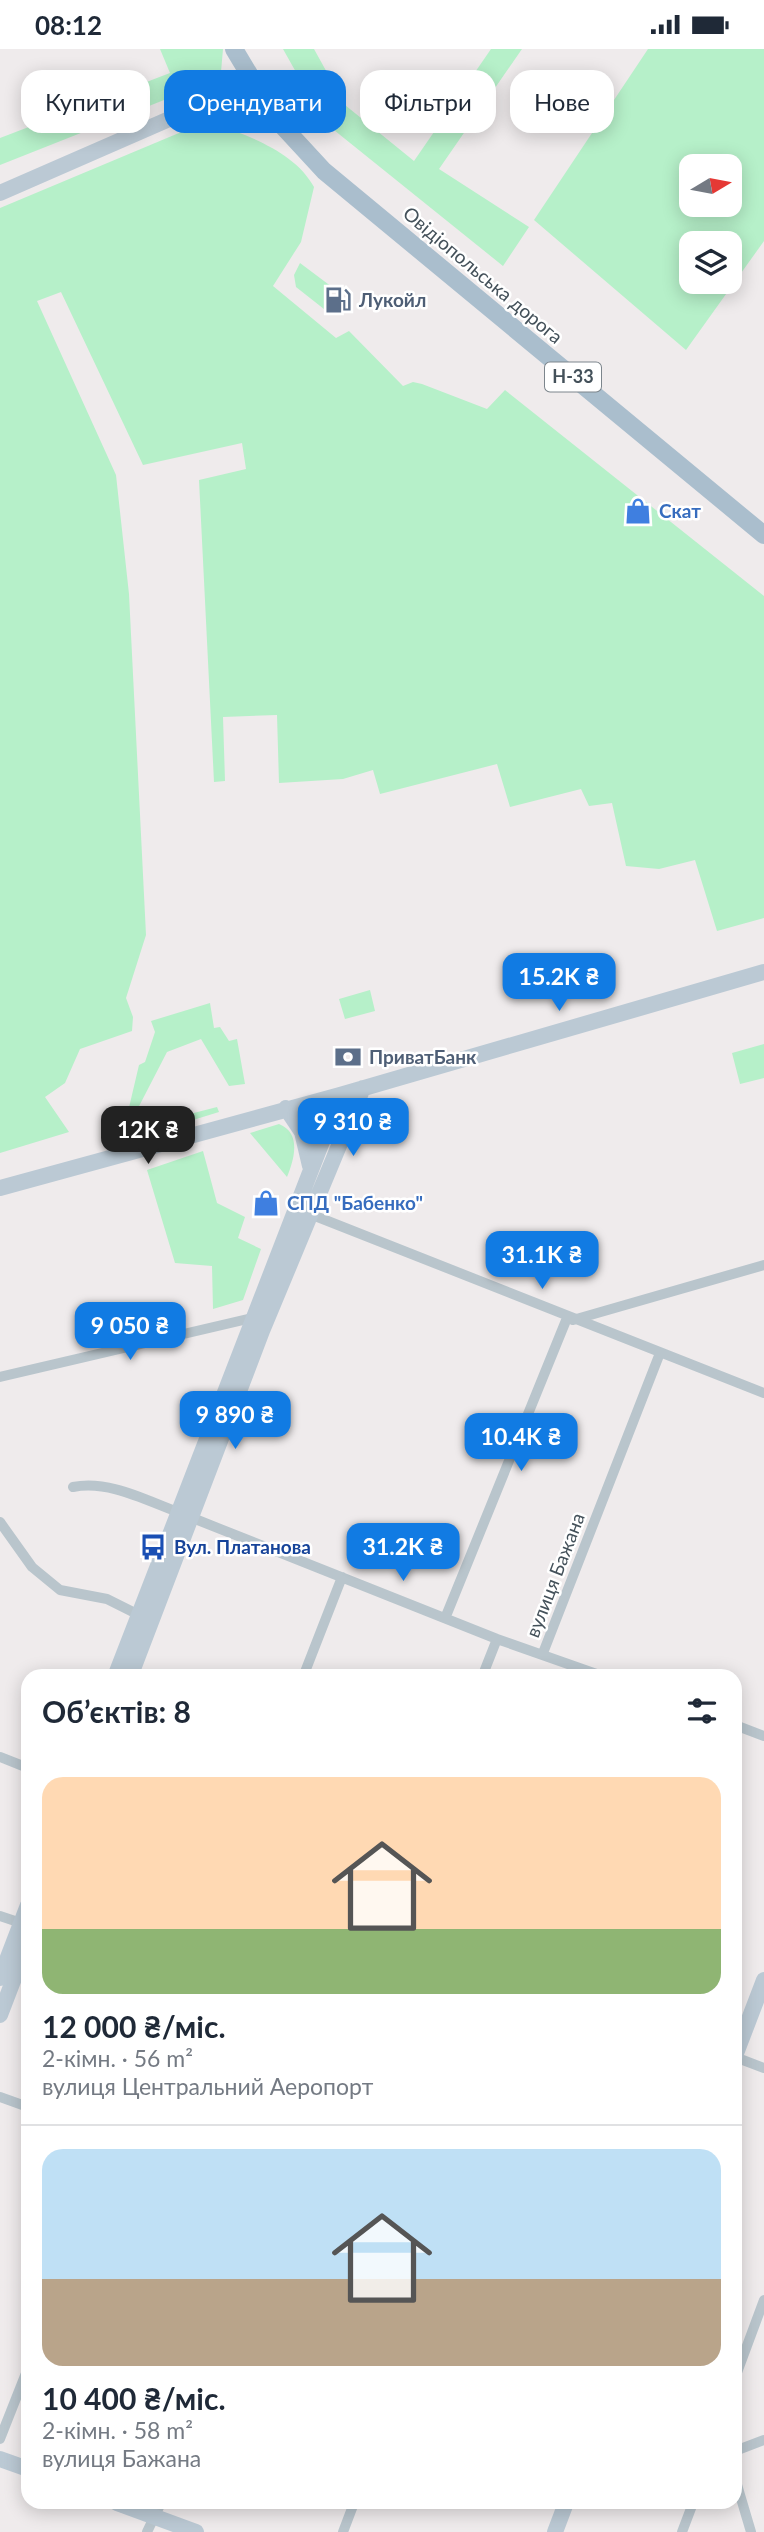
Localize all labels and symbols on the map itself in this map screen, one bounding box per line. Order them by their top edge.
north arrow [679,154,742,217]
street label: Овідіопольська дорога [399,201,568,348]
fuel station icon: Лукойл [323,285,353,315]
place label: Лукойл [358,288,426,311]
road number: Н-33 [545,363,601,391]
shop icon: Скат [623,496,653,526]
place label: Скат [659,499,701,522]
pin: 15.2K ₴ [494,953,624,1013]
bank icon: ПриватБанк [333,1042,363,1072]
place label: ПриватБанк [369,1045,477,1068]
pin: 9 310 ₴ [288,1099,418,1158]
pin: 12K ₴ [99,1107,197,1166]
shop icon: СПД "Бабенко" [251,1188,281,1218]
place label: СПД "Бабенко" [287,1191,423,1214]
pin: 31.1K ₴ [477,1231,607,1291]
pin: 9 050 ₴ [65,1303,195,1362]
pin: 9 890 ₴ [170,1391,300,1451]
pin: 10.4K ₴ [456,1413,586,1473]
street label: вулиця Бажана [520,1509,589,1640]
pin: 31.2K ₴ [338,1523,468,1583]
bus stop icon: Вул. Платанова [138,1532,168,1562]
place label: Вул. Платанова [174,1535,311,1558]

